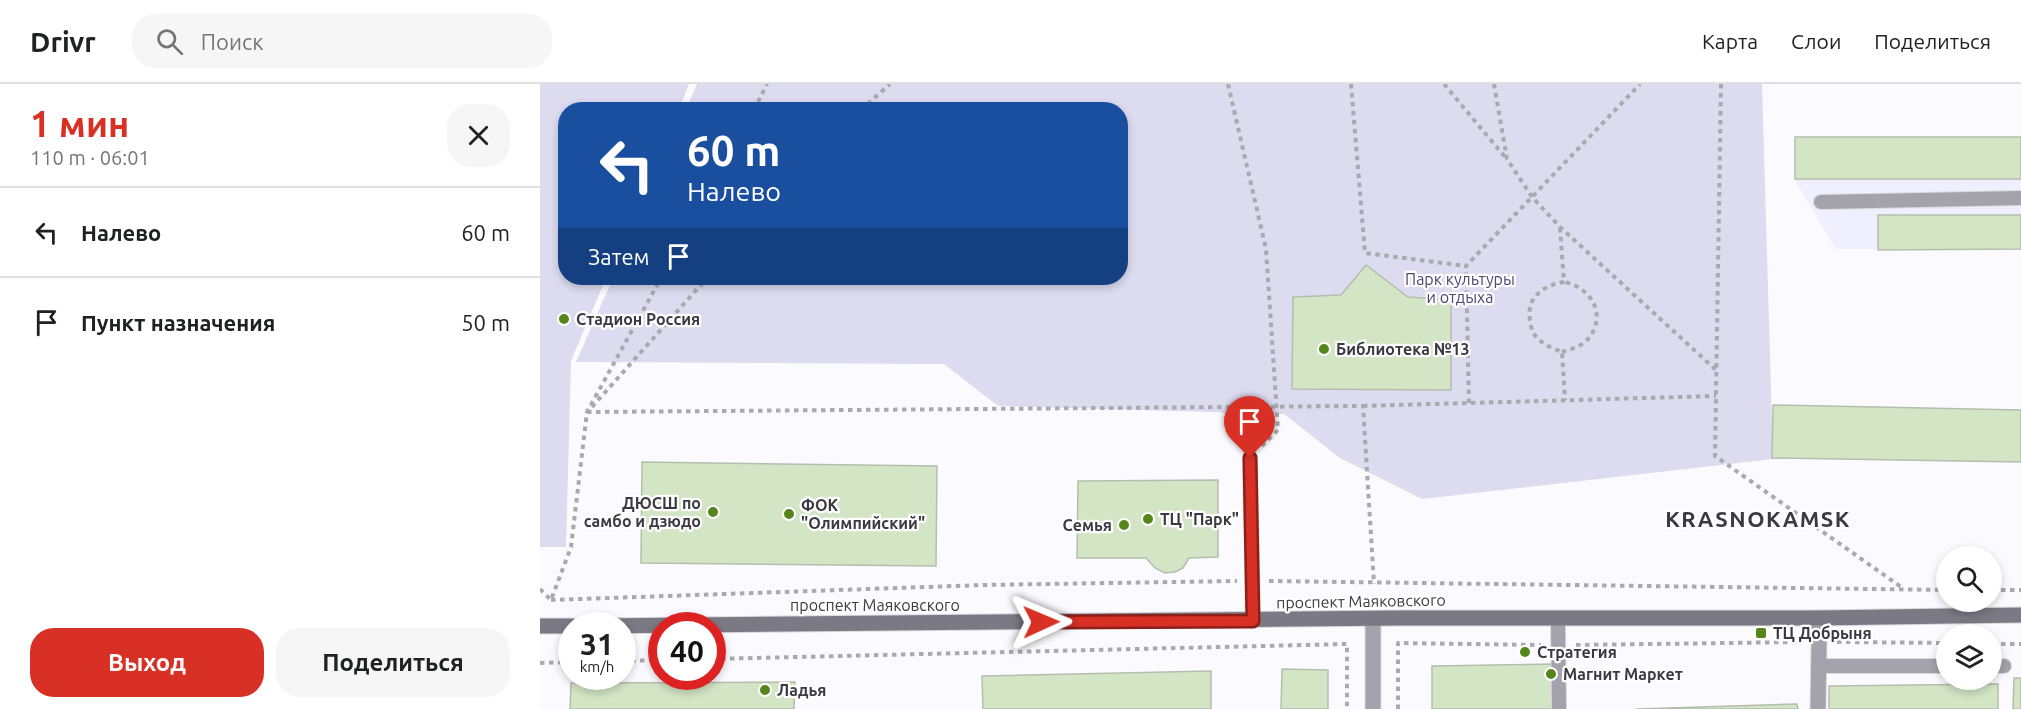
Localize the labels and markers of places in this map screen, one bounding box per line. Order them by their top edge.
place label: Стадион Россия [576,310,700,328]
marker: Стадион Россия [557,312,571,326]
place label: Библиотека №13 [1336,340,1470,358]
marker: Библиотека №13 [1317,342,1331,356]
pin [1224,396,1275,458]
place label: ДЮСШ по самбо и дзюдо [584,494,701,530]
place label: ФОК "Олимпийский" [801,496,925,532]
marker: ДЮСШ по самбо и дзюдо [706,505,720,519]
marker: ФОК "Олимпийский" [782,507,796,521]
place label: ТЦ "Парк" [1160,510,1239,528]
marker: ТЦ "Парк" [1141,512,1155,526]
place label: Семья [1062,516,1112,534]
marker: Семья [1117,518,1131,532]
place label: ТЦ Добрыня [1773,624,1872,642]
marker: ТЦ Добрыня [1754,626,1768,640]
place label: Стратегия [1537,643,1617,661]
marker: Стратегия [1518,645,1532,659]
place label: Магнит Маркет [1563,665,1683,683]
marker: Магнит Маркет [1544,667,1558,681]
place label: Ладья [777,681,826,699]
marker: Ладья [758,683,772,697]

